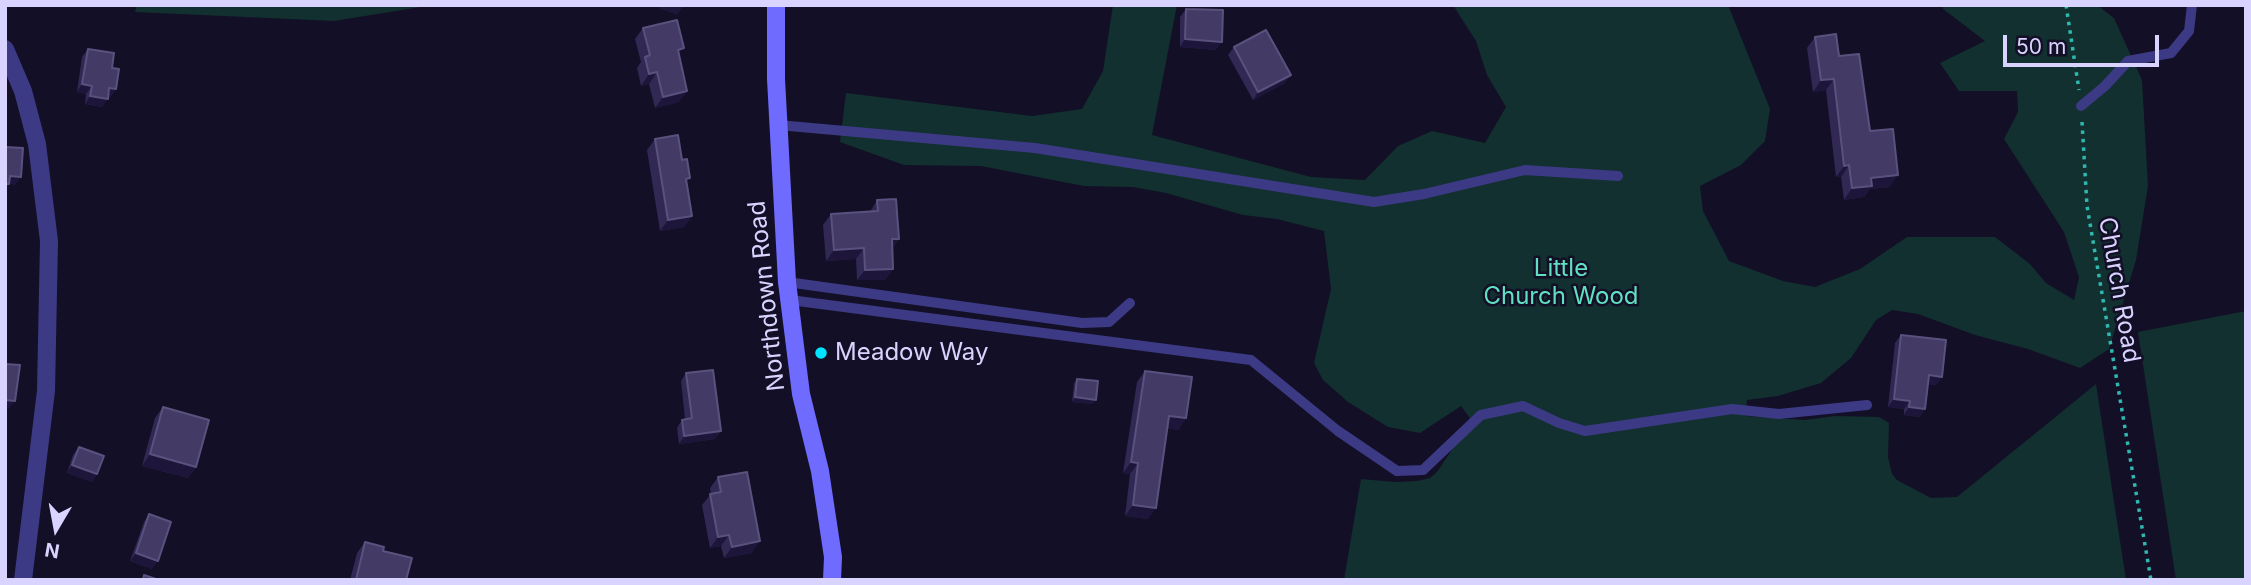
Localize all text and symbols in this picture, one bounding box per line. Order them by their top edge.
scale bar [2006,21,2162,65]
text: 50 m [2016,34,2066,59]
street label: Northdown Road [743,199,791,393]
street label: Church Road [2092,215,2146,365]
park label: Little Church Wood [1483,255,1639,311]
place label: Meadow Way [835,339,988,367]
marker: Meadow Way [813,345,829,361]
north arrow [21,494,91,564]
text: N [43,538,61,563]

